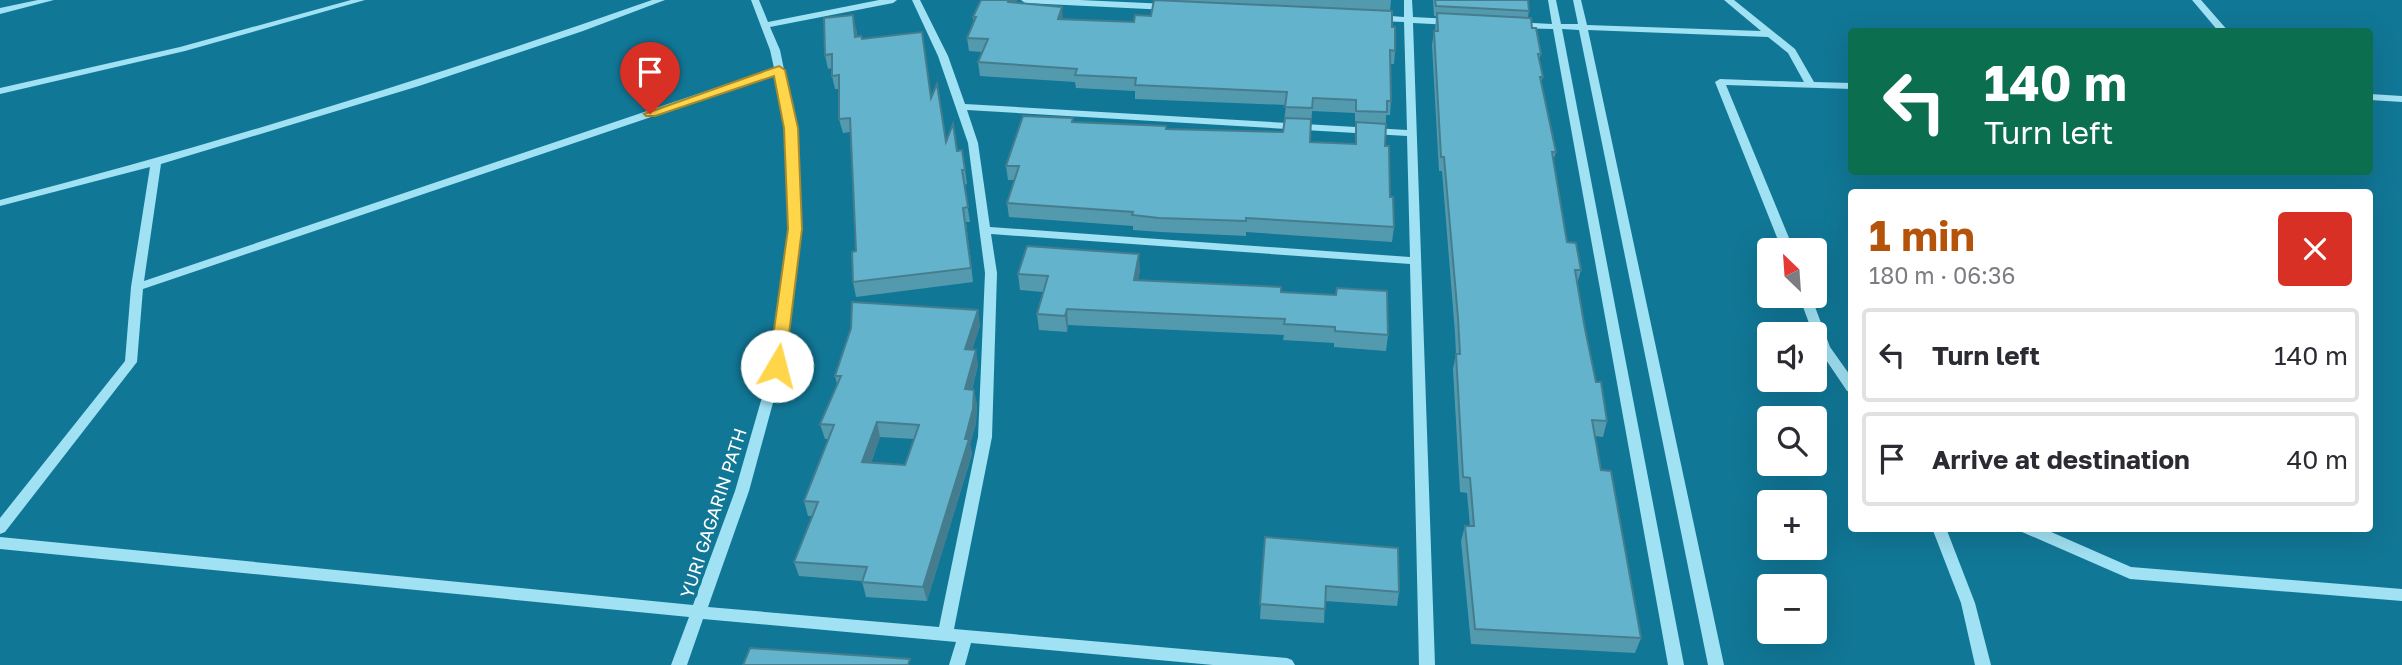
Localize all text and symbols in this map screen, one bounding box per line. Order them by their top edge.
pin [620,42,680,114]
icon: arrive [631,53,669,91]
text: 140 m [1984,53,2127,112]
icon: left [1869,56,1960,147]
text: Turn left [1984,113,2113,151]
text: 1 min [1869,210,1975,260]
button: close [2278,212,2352,286]
north arrow [1757,238,1827,308]
map controls [1757,238,1827,644]
text: 180 m · 06:36 [1869,261,2015,289]
button: sound [1757,322,1827,392]
position arrow [740,329,814,403]
icon: left [1873,336,1911,374]
text: Turn left [1932,340,2040,371]
text: 140 m [2274,340,2348,371]
button: search [1757,406,1827,476]
street label: YURI GAGARIN PATH [675,425,751,601]
icon: arrive [1873,440,1911,478]
text: Arrive at destination [1932,444,2190,475]
text: 40 m [2287,444,2348,475]
button: + [1757,490,1827,560]
button: − [1757,574,1827,644]

